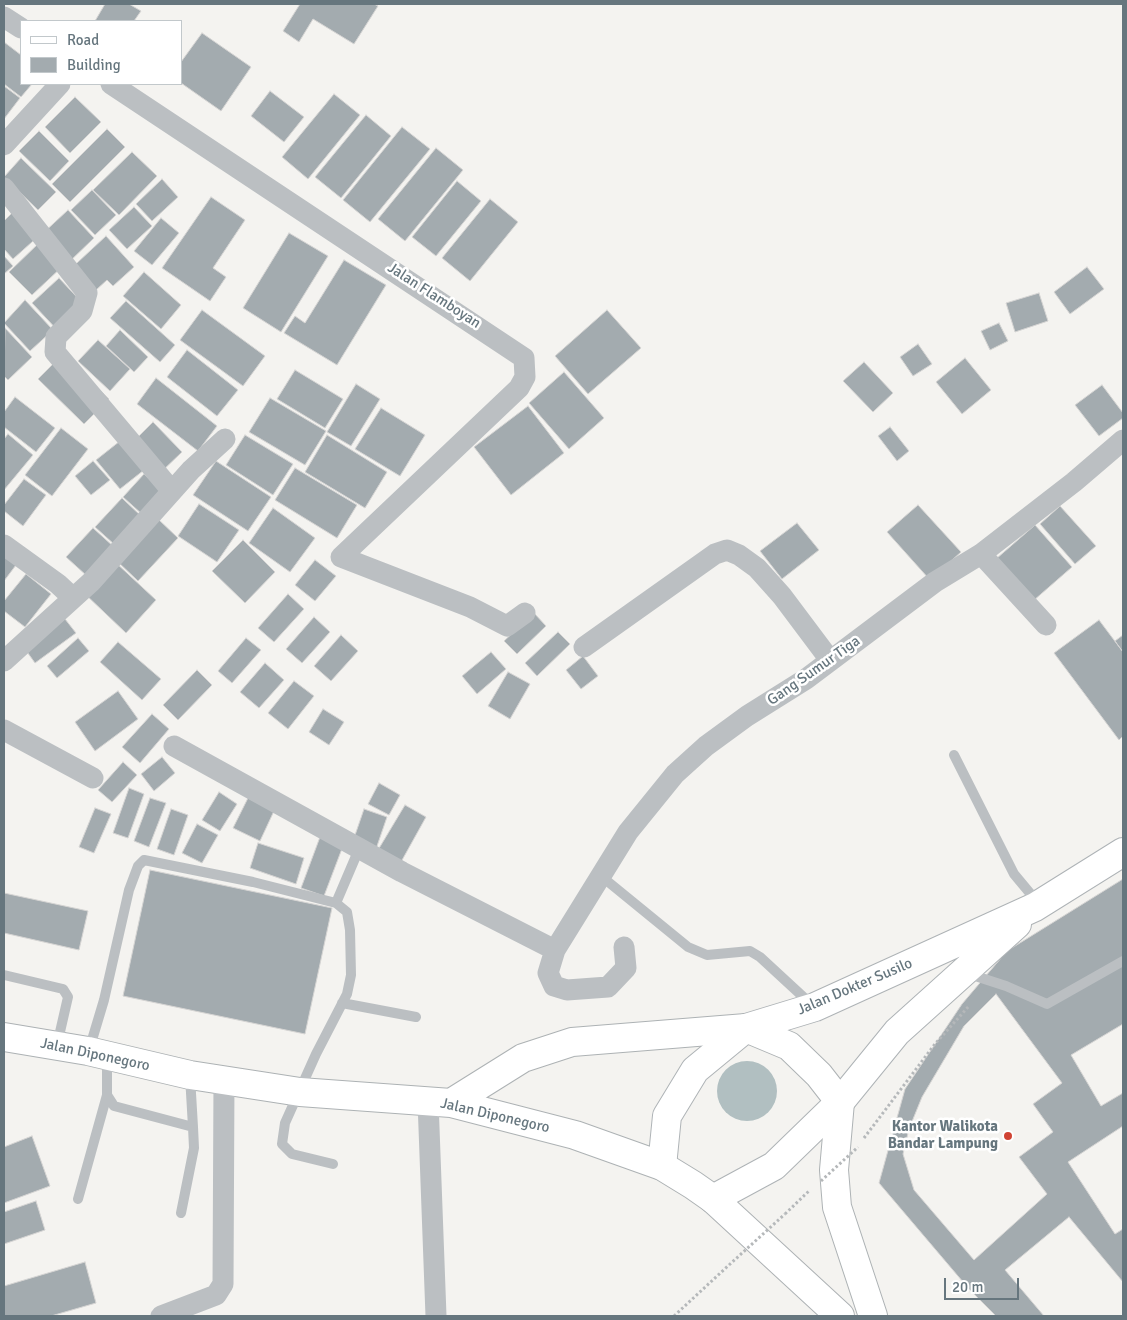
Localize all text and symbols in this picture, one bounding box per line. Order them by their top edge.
legend [20,20,182,85]
text: Road [67,31,99,49]
text: Building [67,56,121,74]
street label: Jalan Flamboyan [384,259,484,333]
street label: Gang Sumur Tiga [764,632,864,710]
street label: Jalan Dokter Susilo [795,955,915,1019]
street label: Jalan Diponegoro [39,1035,151,1075]
street label: Jalan Diponegoro [439,1095,551,1137]
place label: Kantor Walikota Bandar Lampung [888,1118,998,1153]
marker: Kantor Walikota Bandar Lampung [1002,1130,1014,1142]
scale bar [947,1268,1022,1300]
text: 20 m [952,1278,983,1296]

